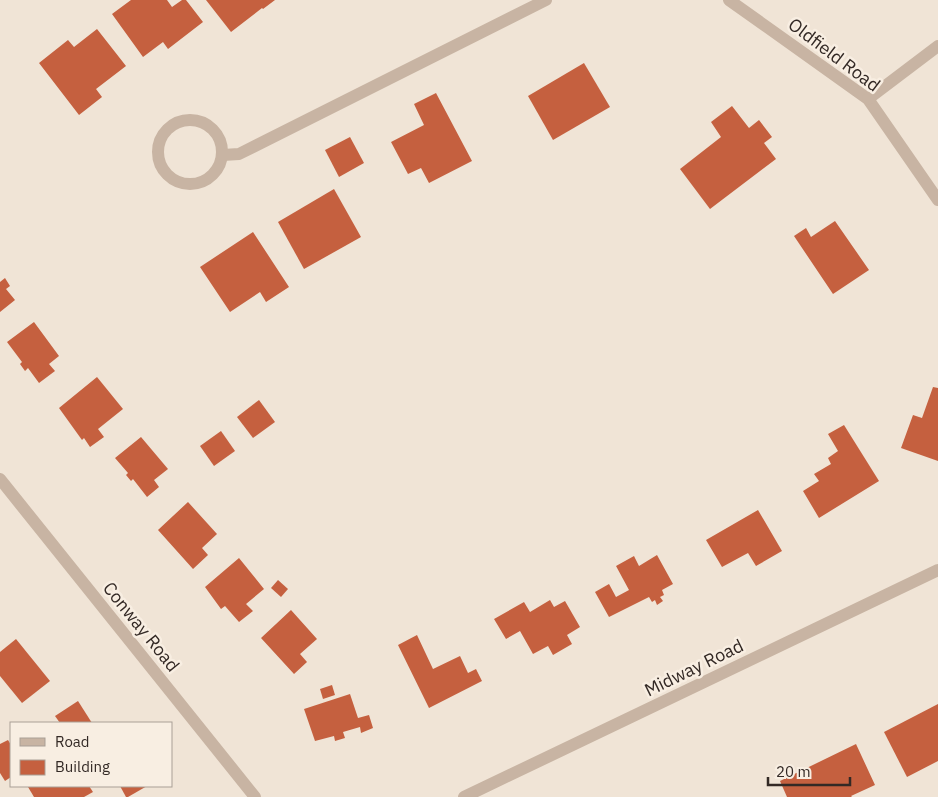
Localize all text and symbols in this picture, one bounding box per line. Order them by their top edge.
street label: Oldfield Road [784,13,885,97]
street label: Conway Road [98,577,185,676]
street label: Midway Road [640,634,747,701]
legend [10,722,172,787]
text: Road [55,732,90,751]
scale bar [768,754,850,786]
text: Building [55,757,110,776]
text: 20 m [776,762,811,781]

